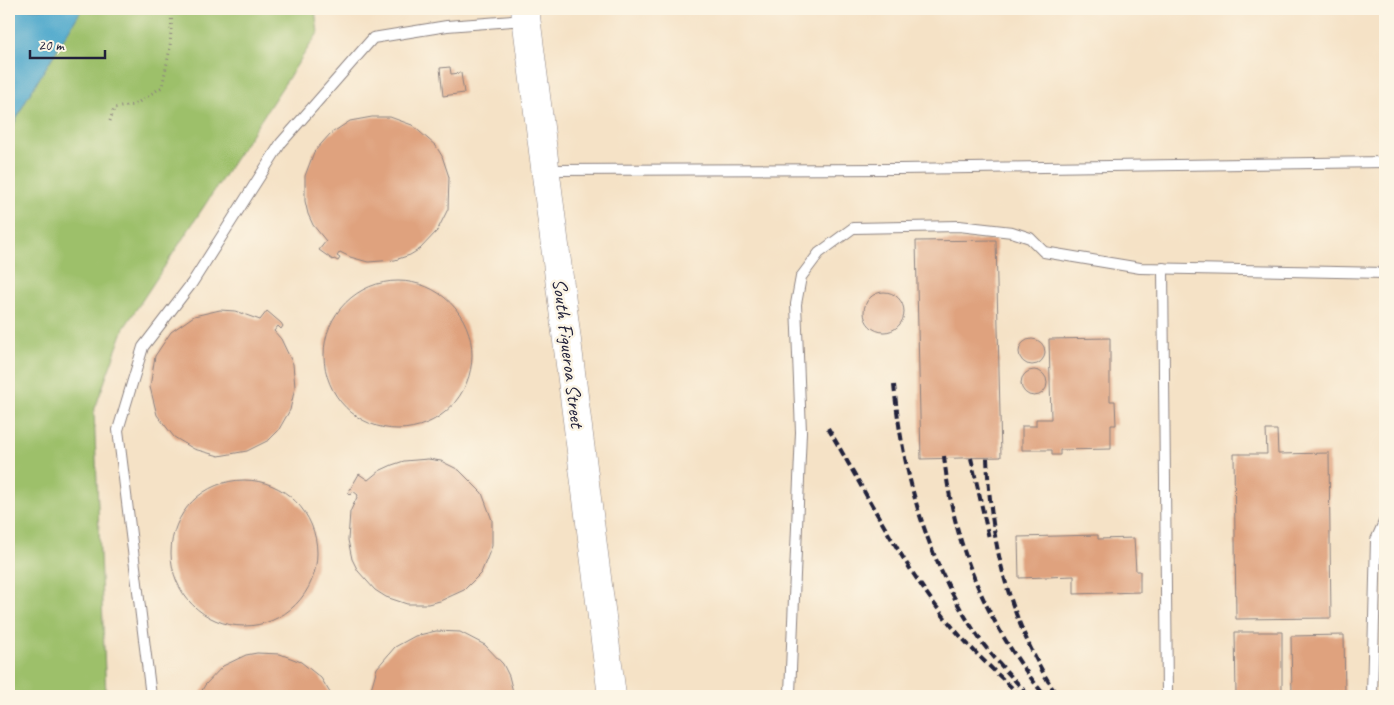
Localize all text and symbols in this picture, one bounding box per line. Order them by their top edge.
scale bar [30,28,105,60]
text: 20 m [38,36,65,55]
street label: South Figueroa Street [547,277,590,431]

